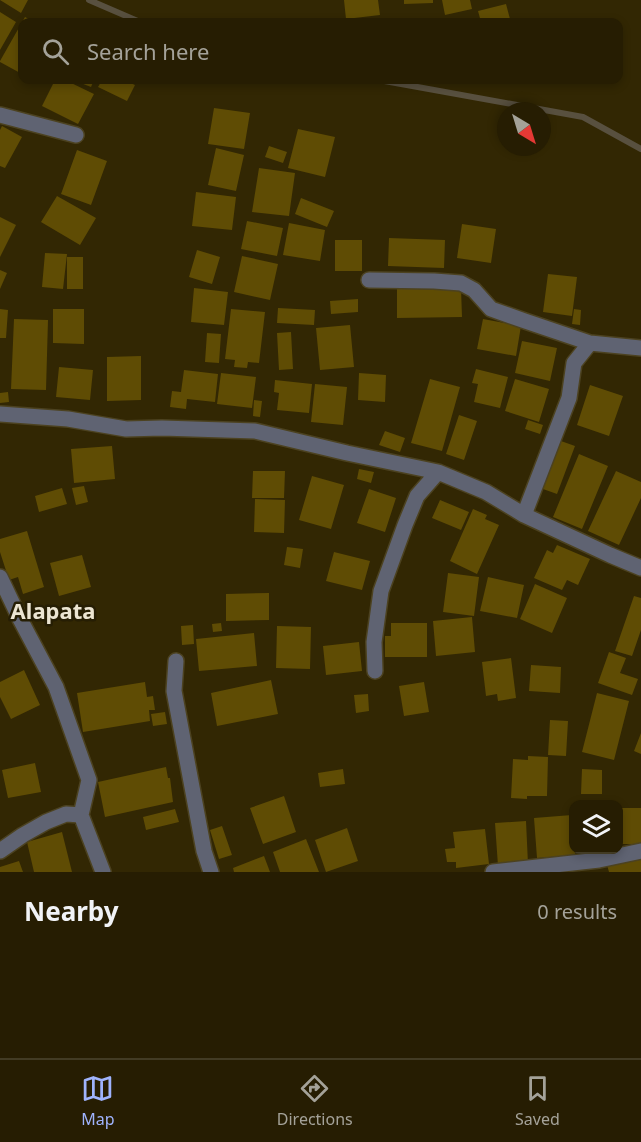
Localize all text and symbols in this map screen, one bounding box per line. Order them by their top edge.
search box [18,18,623,84]
icon: search [39,35,72,68]
text: Search here [87,36,209,66]
north arrow [497,102,551,156]
district label: Alapata [11,595,95,625]
map controls [569,800,623,854]
button: layers [569,800,623,854]
text: Nearby [24,893,119,929]
text: 0 results [537,898,617,925]
tab: Map [81,1072,114,1130]
tab: Directions [277,1072,353,1130]
tab: Saved [515,1072,560,1130]

